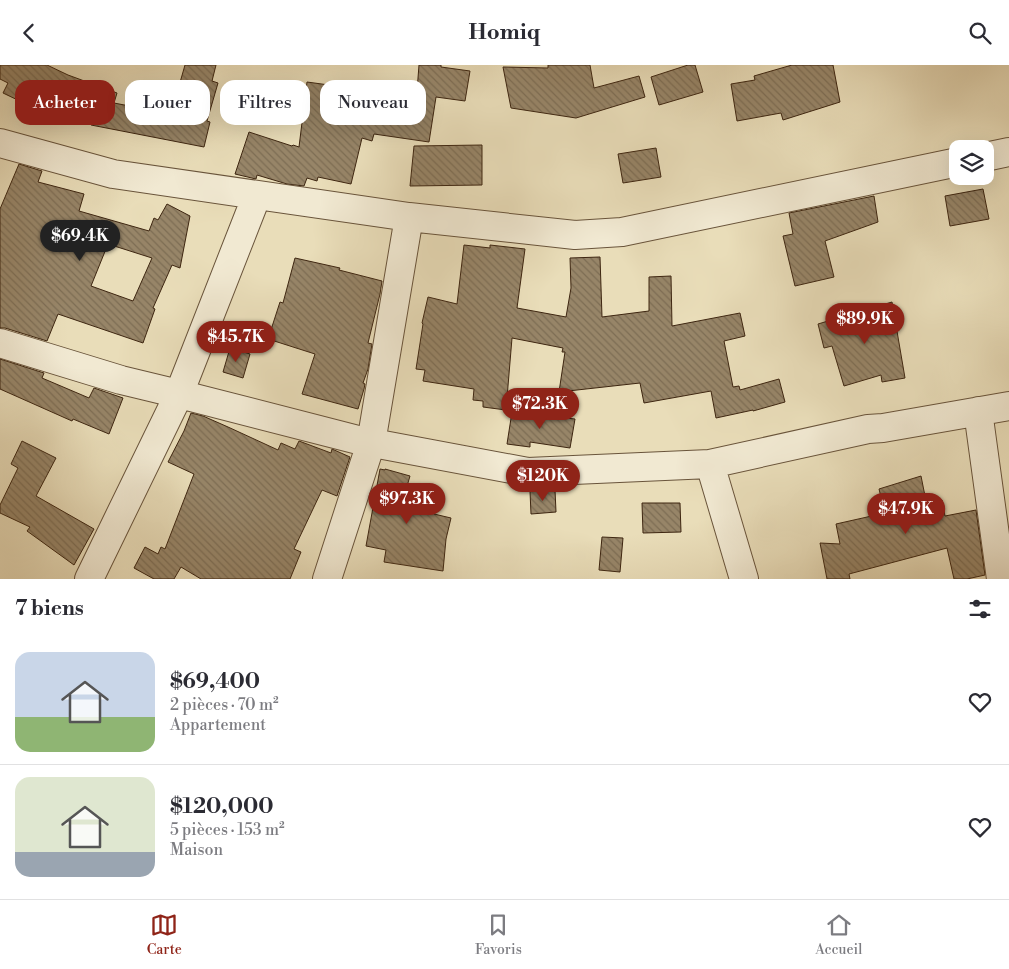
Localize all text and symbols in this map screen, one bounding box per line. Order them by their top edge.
icon: back [15,19,43,47]
text: Homiq [469,19,540,46]
icon: search [966,19,994,47]
chip: Acheter [15,80,115,125]
chip: Louer [125,80,210,125]
chip: Filtres [220,80,310,125]
chip: Nouveau [320,80,426,125]
map controls [949,140,994,185]
button: layers [949,140,994,185]
pin: $69.4K [39,219,121,262]
text: $69.4K [51,226,109,246]
pin: $89.9K [824,303,906,345]
text: $89.9K [836,309,894,329]
pin: $45.7K [195,321,277,363]
text: $45.7K [208,327,264,347]
pin: $72.3K [499,387,581,430]
text: $72.3K [512,394,568,414]
pin: $120K [508,459,578,502]
text: $120K [517,466,569,486]
pin: $97.3K [366,483,448,525]
text: $97.3K [379,489,435,509]
pin: $47.9K [865,493,947,535]
text: $47.9K [878,499,934,519]
icon: filters [966,595,994,623]
text: 7 biens [15,596,84,622]
text: $69,400 [170,669,260,695]
icon: home [55,672,115,732]
icon: heart [966,688,994,716]
text: 2 pièces · 70 m² [170,695,279,715]
text: Appartement [170,715,266,735]
text: $120,000 [170,794,274,820]
icon: home [55,797,115,857]
icon: heart [966,813,994,841]
text: 5 pièces · 153 m² [170,820,285,840]
text: Maison [170,840,223,860]
tab: Carte [147,911,182,959]
tab: Favoris [475,911,522,959]
tab: Accueil [815,911,862,959]

